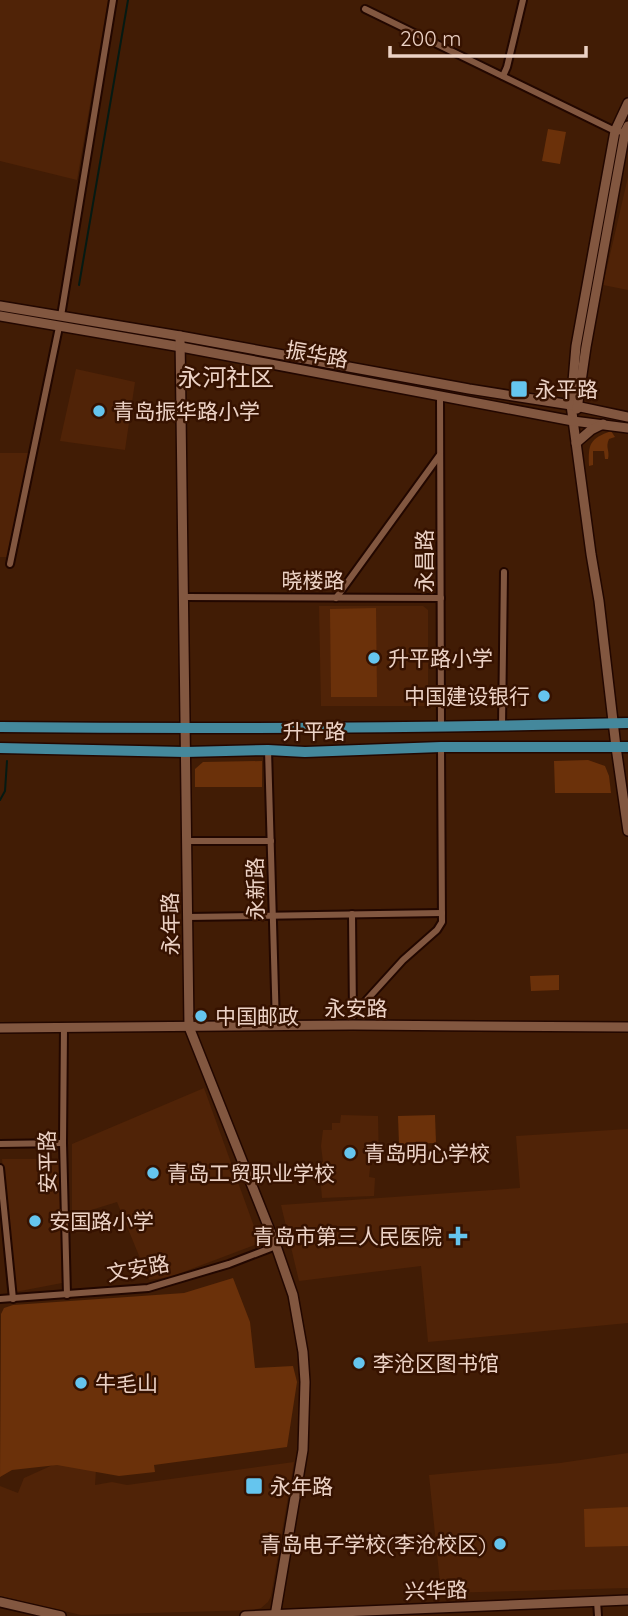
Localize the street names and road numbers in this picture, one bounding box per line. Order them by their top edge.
street label: 振华路 [284,336,350,372]
street label: 永昌路 [411,530,437,593]
street label: 晓楼路 [282,567,345,593]
street label: 升平路 [283,718,346,744]
street label: 永新路 [241,857,269,921]
street label: 永年路 [156,892,184,956]
street label: 永安路 [325,995,388,1021]
street label: 安平路 [33,1130,61,1194]
street label: 文安路 [105,1250,171,1286]
street label: 兴华路 [404,1576,468,1604]

